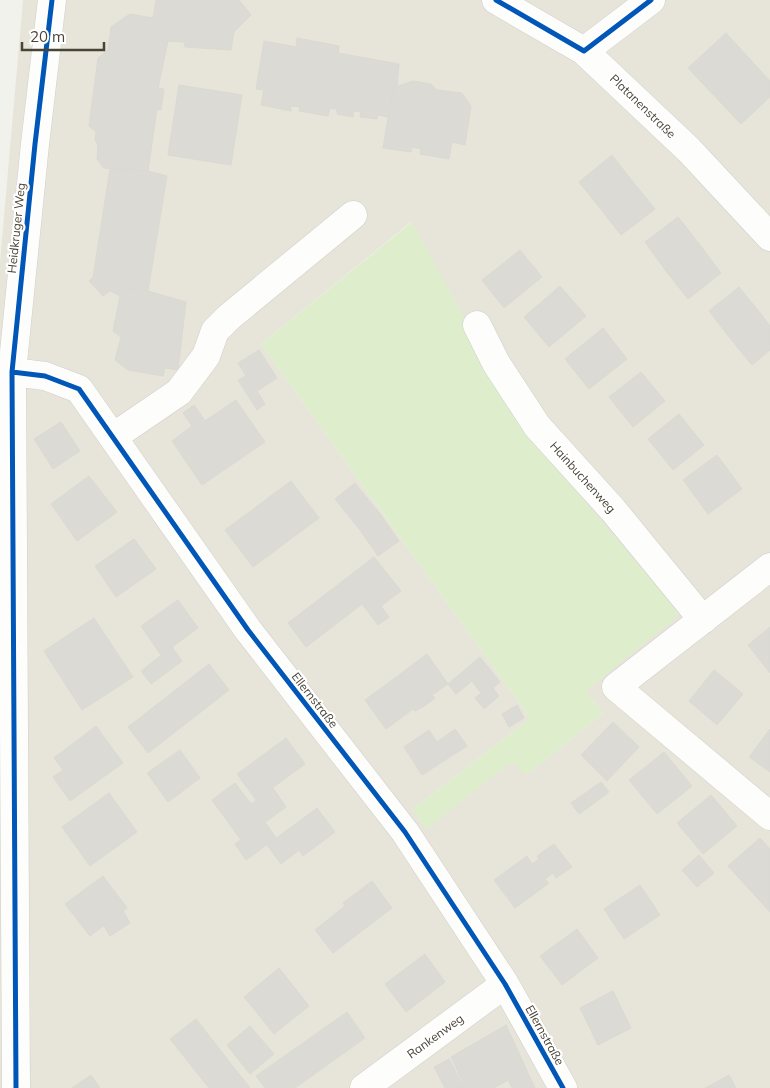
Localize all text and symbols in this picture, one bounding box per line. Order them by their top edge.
scale bar [22,20,105,52]
text: 20 m [30,27,65,46]
street label: Platanenstraße [607,71,679,141]
street label: Heidkruger Weg [4,182,28,274]
street label: Hainbuchenweg [547,438,619,516]
street label: Ellernstraße [289,669,341,731]
street label: Ellernstraße [522,1002,568,1068]
street label: Rankenweg [404,1010,466,1062]

